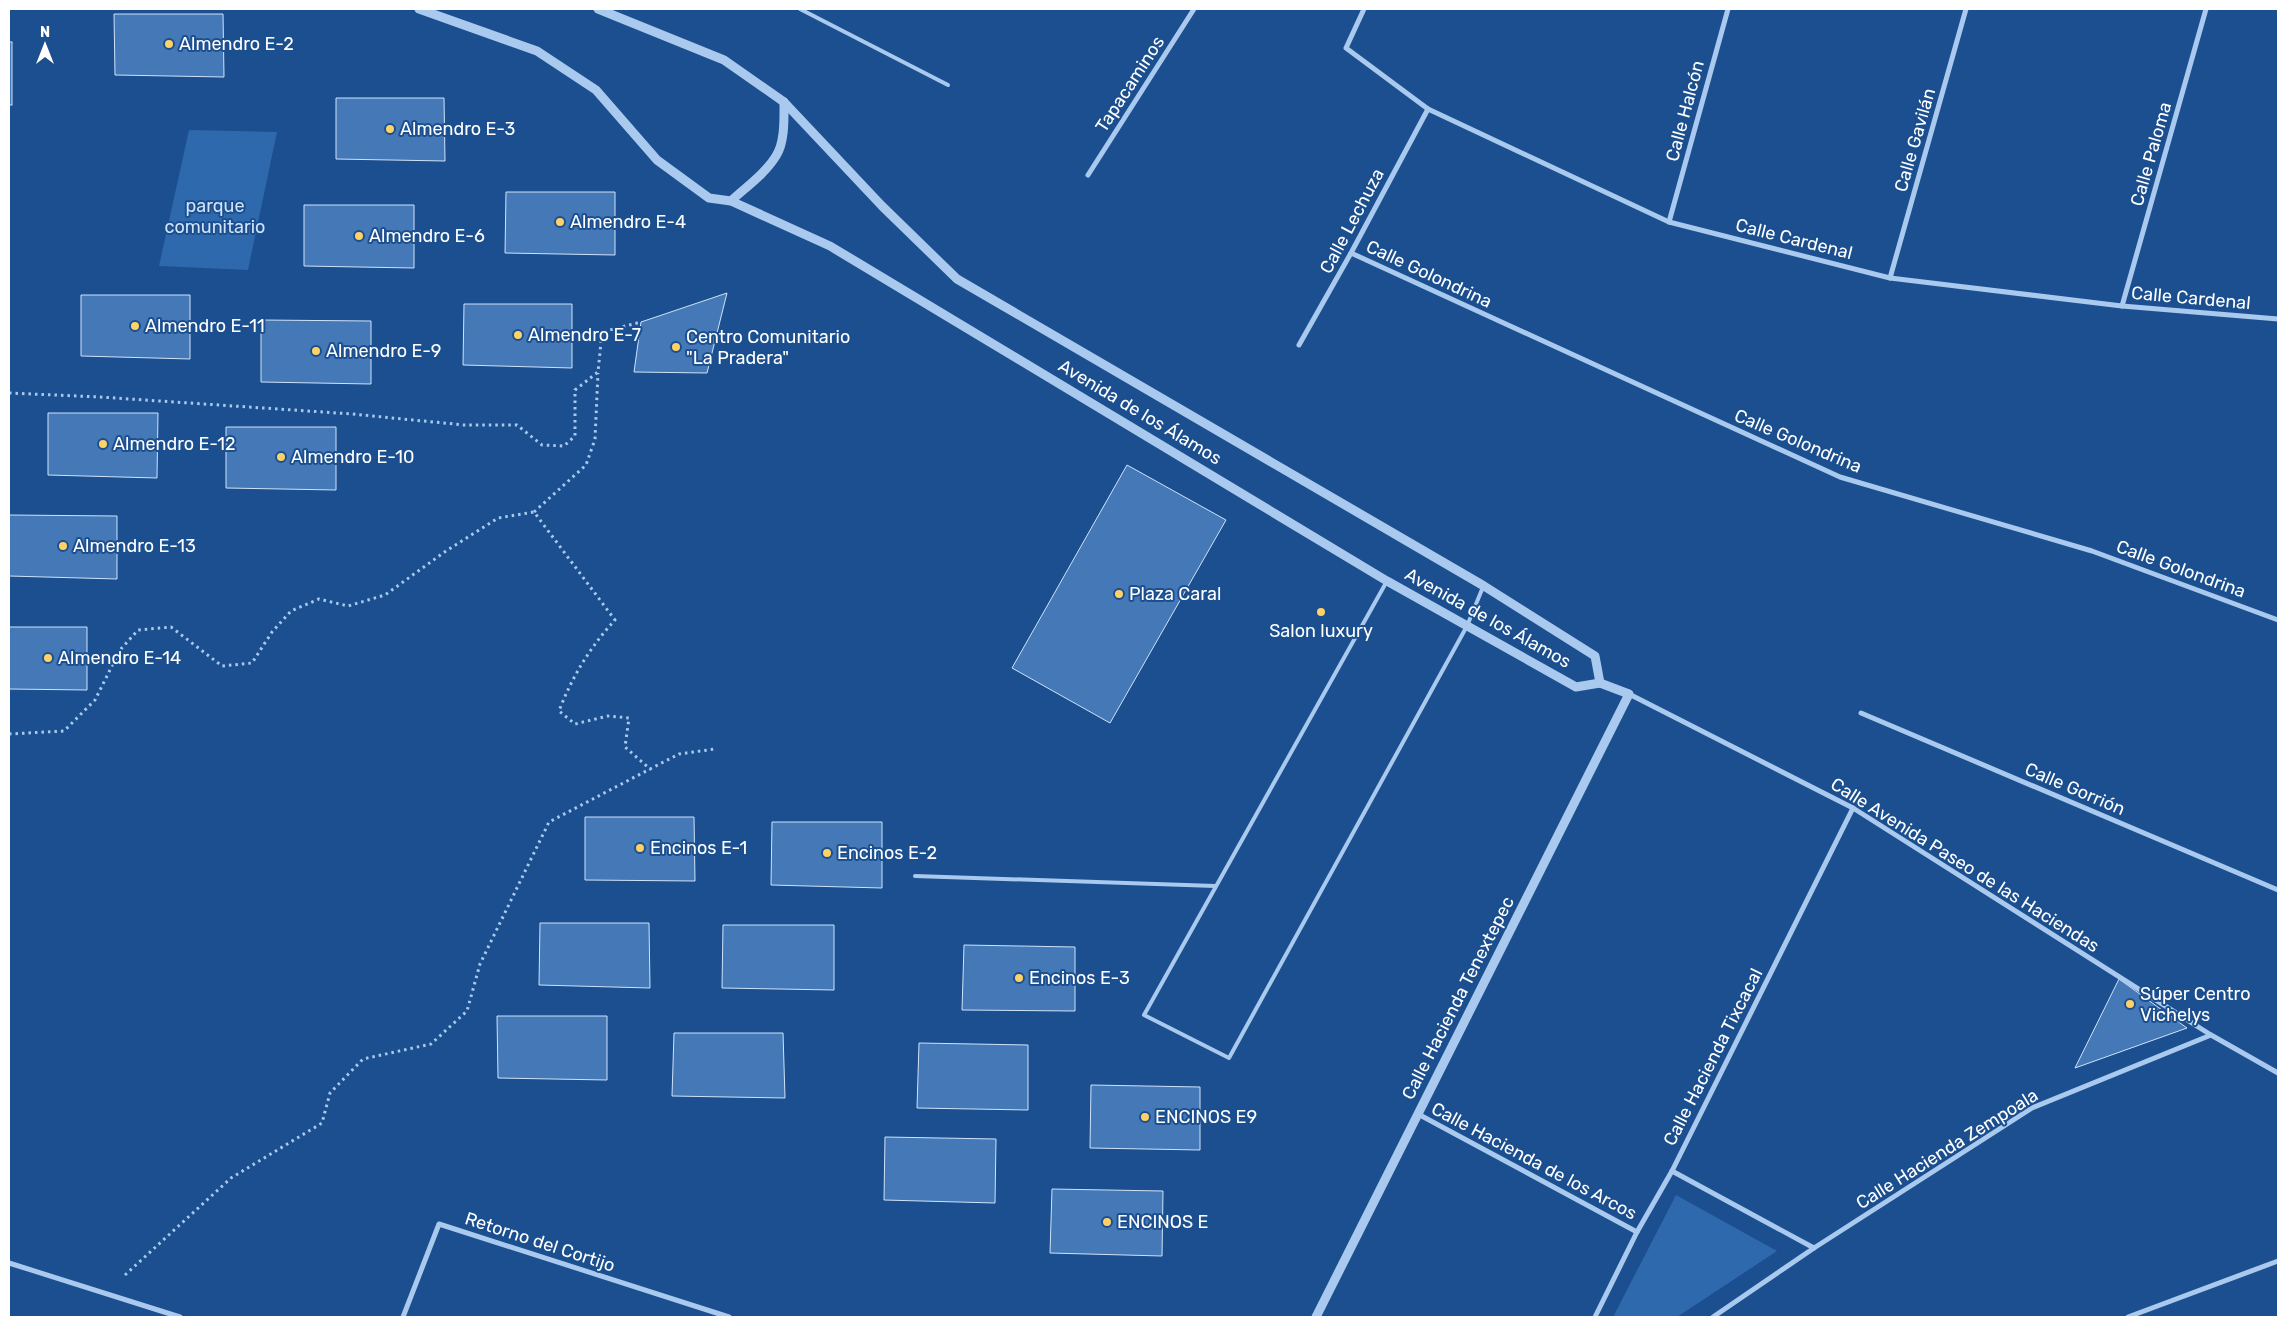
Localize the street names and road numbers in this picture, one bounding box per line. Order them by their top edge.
street label: Tapacaminos [1091,32,1169,136]
street label: Calle Halcón [1661,58,1709,164]
street label: Calle Gavilán [1890,86,1940,194]
street label: Calle Paloma [2126,99,2176,209]
street label: Calle Lechuza [1315,165,1389,277]
street label: Calle Cardenal [1733,214,1855,264]
street label: Calle Golondrina [1363,235,1495,313]
street label: Calle Cardenal [2130,282,2252,314]
street label: Avenida de los Álamos [1054,355,1226,469]
street label: Calle Golondrina [1731,404,1865,478]
street label: Calle Golondrina [2113,535,2249,603]
street label: Avenida de los Álamos [1401,563,1575,673]
street label: Calle Gorrión [2021,758,2129,820]
street label: Calle Avenida Paseo de las Haciendas [1827,773,2103,957]
street label: Calle Hacienda Tenextepec [1397,893,1519,1103]
street label: Calle Hacienda Tixcacal [1659,965,1767,1149]
street label: Calle Hacienda Zempoala [1852,1084,2042,1214]
street label: Calle Hacienda de los Arcos [1428,1097,1640,1225]
street label: Retorno del Cortijo [462,1207,618,1277]

